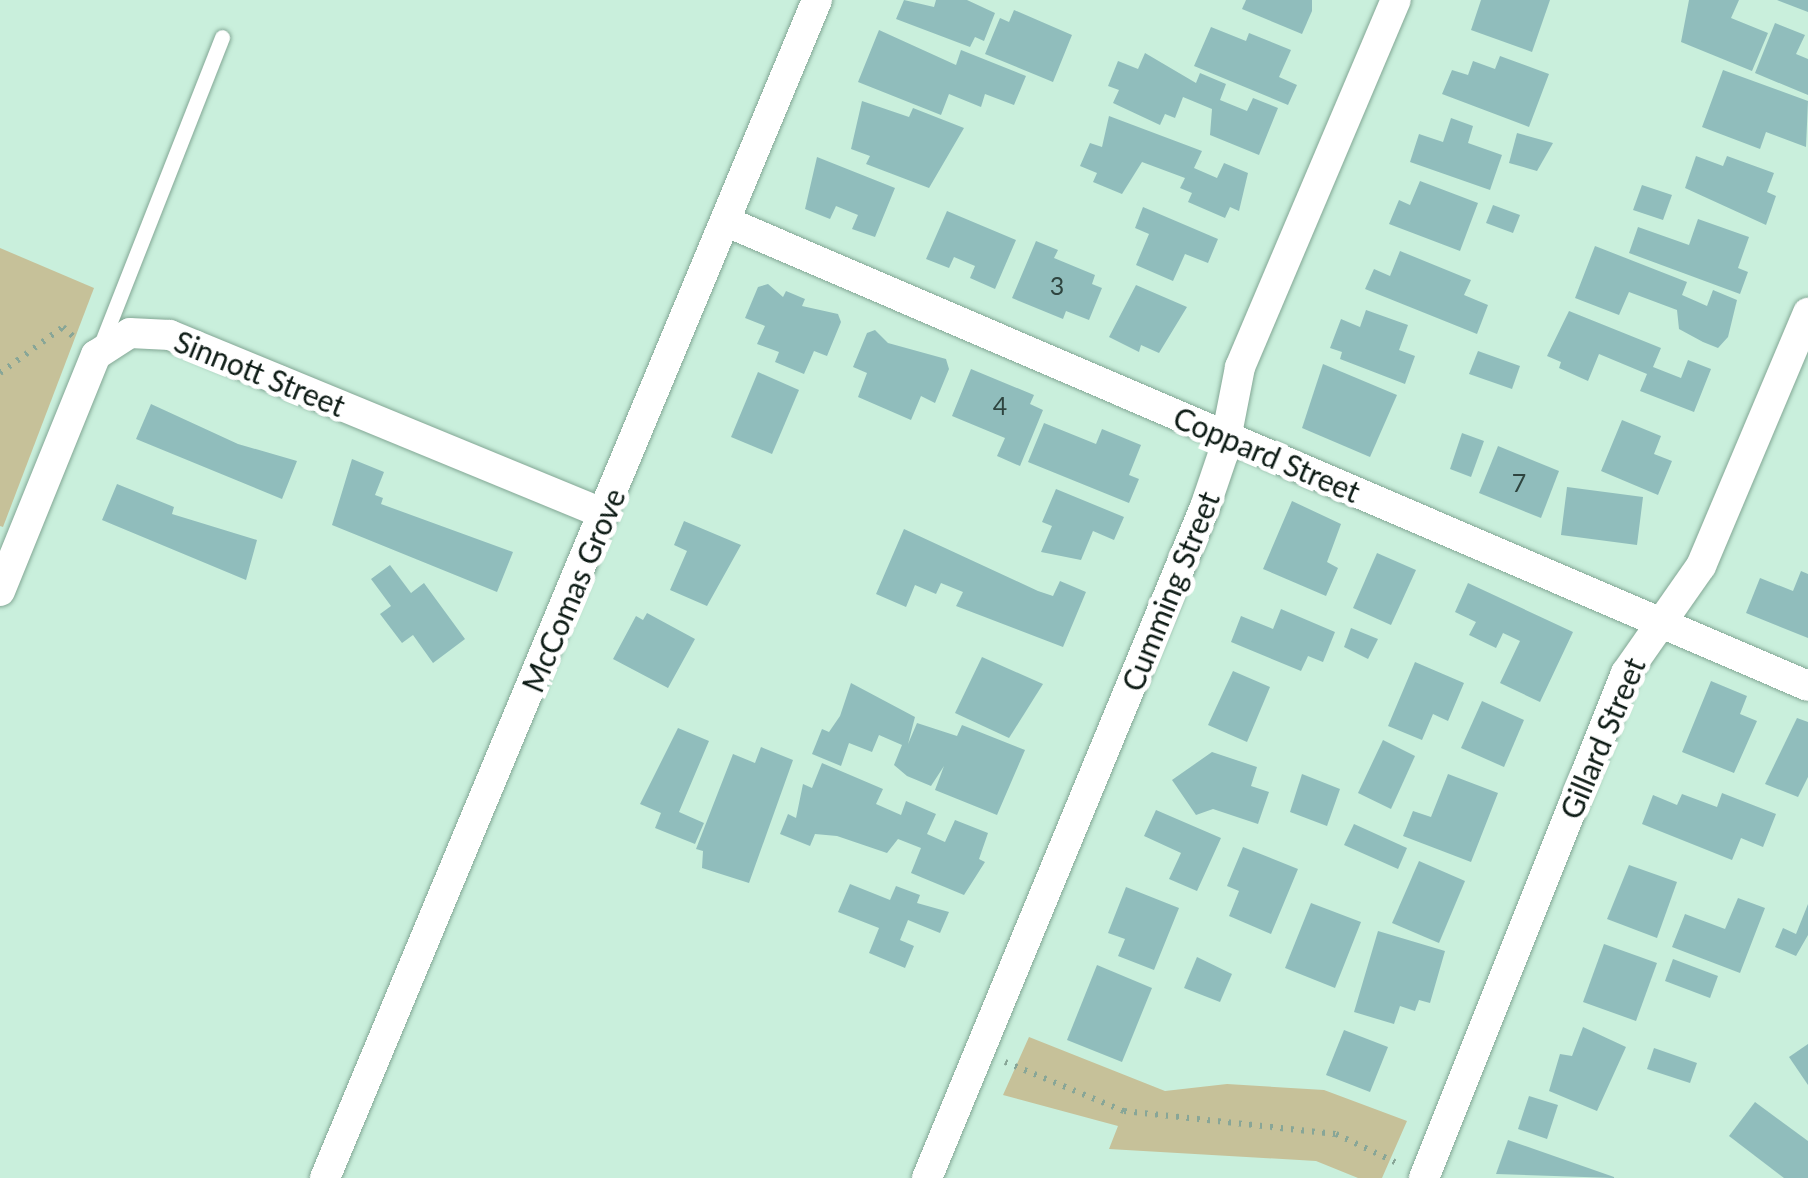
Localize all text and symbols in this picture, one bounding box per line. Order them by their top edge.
house number: 3 [1050,270,1064,300]
street label: Sinnott Street [169,322,351,424]
house number: 4 [993,390,1007,420]
street label: Coppard Street [1168,399,1366,509]
house number: 7 [1512,467,1526,497]
street label: McComas Grove [514,483,632,697]
street label: Cumming Street [1114,486,1226,696]
street label: Gillard Street [1552,652,1652,824]

